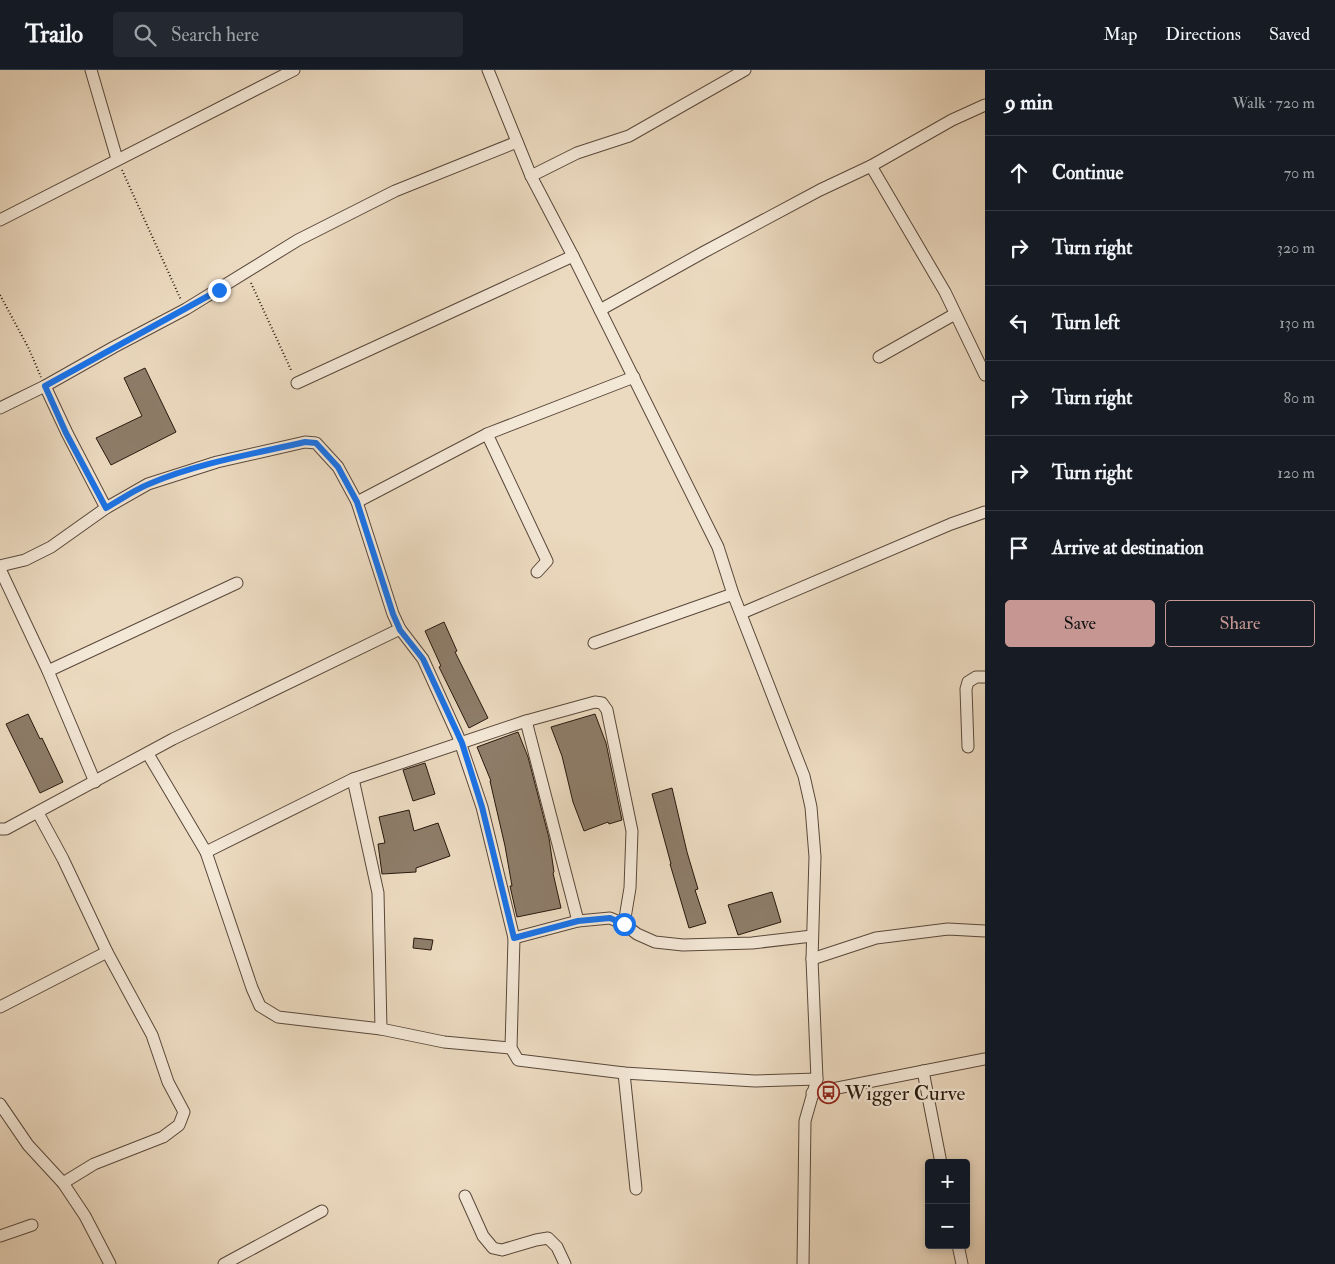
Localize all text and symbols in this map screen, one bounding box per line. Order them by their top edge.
search box [113,12,463,57]
text: Trailo [25,19,83,50]
icon: search [131,21,159,49]
text: Search here [171,23,259,47]
text: Map [1104,23,1137,46]
text: Directions [1165,23,1241,46]
text: Saved [1269,23,1310,46]
text: 9 min [1005,89,1053,116]
text: Walk · 720 m [1232,93,1315,113]
icon: ahead [1005,159,1033,187]
text: Continue [1052,161,1123,185]
text: 70 m [1284,163,1315,183]
icon: right [1005,234,1033,262]
text: Turn right [1052,236,1132,260]
text: 320 m [1277,238,1315,258]
route end [208,279,231,302]
icon: left [1005,309,1033,337]
text: Turn left [1052,311,1120,335]
text: 130 m [1279,313,1315,333]
icon: right [1005,384,1033,412]
text: Turn right [1052,386,1132,410]
text: 80 m [1284,388,1315,408]
icon: right [1005,459,1033,487]
text: Turn right [1052,461,1132,485]
text: 120 m [1277,463,1315,483]
icon: arrive [1005,534,1033,562]
text: Arrive at destination [1052,536,1204,560]
button: Save [1005,600,1155,647]
button: Share [1165,600,1315,647]
route start [613,913,636,936]
place label: Wigger Curve [844,1080,966,1107]
bus stop icon: Wigger Curve [817,1081,841,1105]
map controls [925,1159,970,1249]
button: + [925,1159,970,1204]
button: − [925,1204,970,1249]

